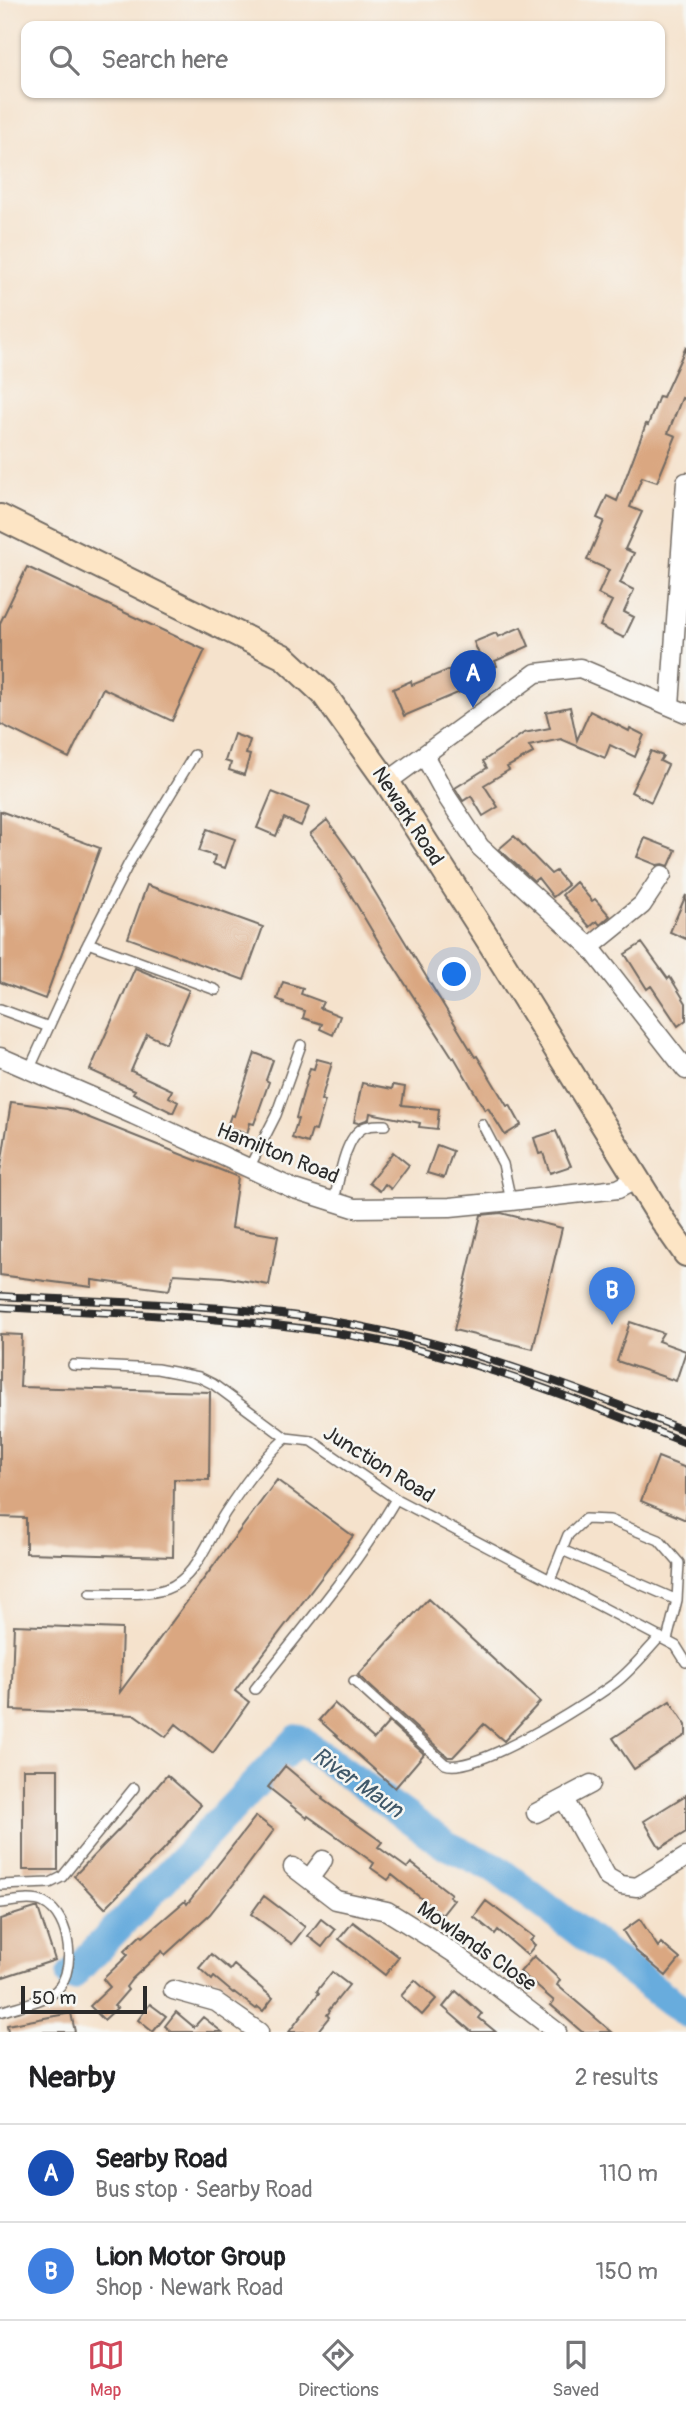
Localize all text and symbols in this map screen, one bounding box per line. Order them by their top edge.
search box [21,21,665,98]
icon: search [45,41,83,79]
text: Search here [101,44,228,76]
pin: A [450,650,496,708]
street label: Newark Road [366,762,450,871]
your location [437,957,471,991]
street label: Hamilton Road [213,1117,343,1190]
pin: B [589,1267,635,1325]
street label: Junction Road [318,1419,439,1509]
water label: River Maun [307,1741,410,1825]
street label: Mowlands Close [412,1895,542,1998]
scale bar [21,1983,147,2015]
text: 50 m [32,1986,76,2010]
text: Nearby [28,2059,115,2096]
text: 2 results [575,2063,658,2092]
text: Searby Road [95,2143,228,2175]
text: A [44,2159,58,2188]
text: 110 m [599,2159,658,2188]
text: Bus stop · Searby Road [95,2175,313,2204]
text: Lion Motor Group [95,2241,286,2273]
text: B [44,2257,58,2286]
text: 150 m [595,2257,658,2286]
text: Shop · Newark Road [95,2273,284,2302]
tab: Map [87,2336,125,2402]
tab: Directions [298,2336,379,2402]
tab: Saved [552,2336,599,2402]

